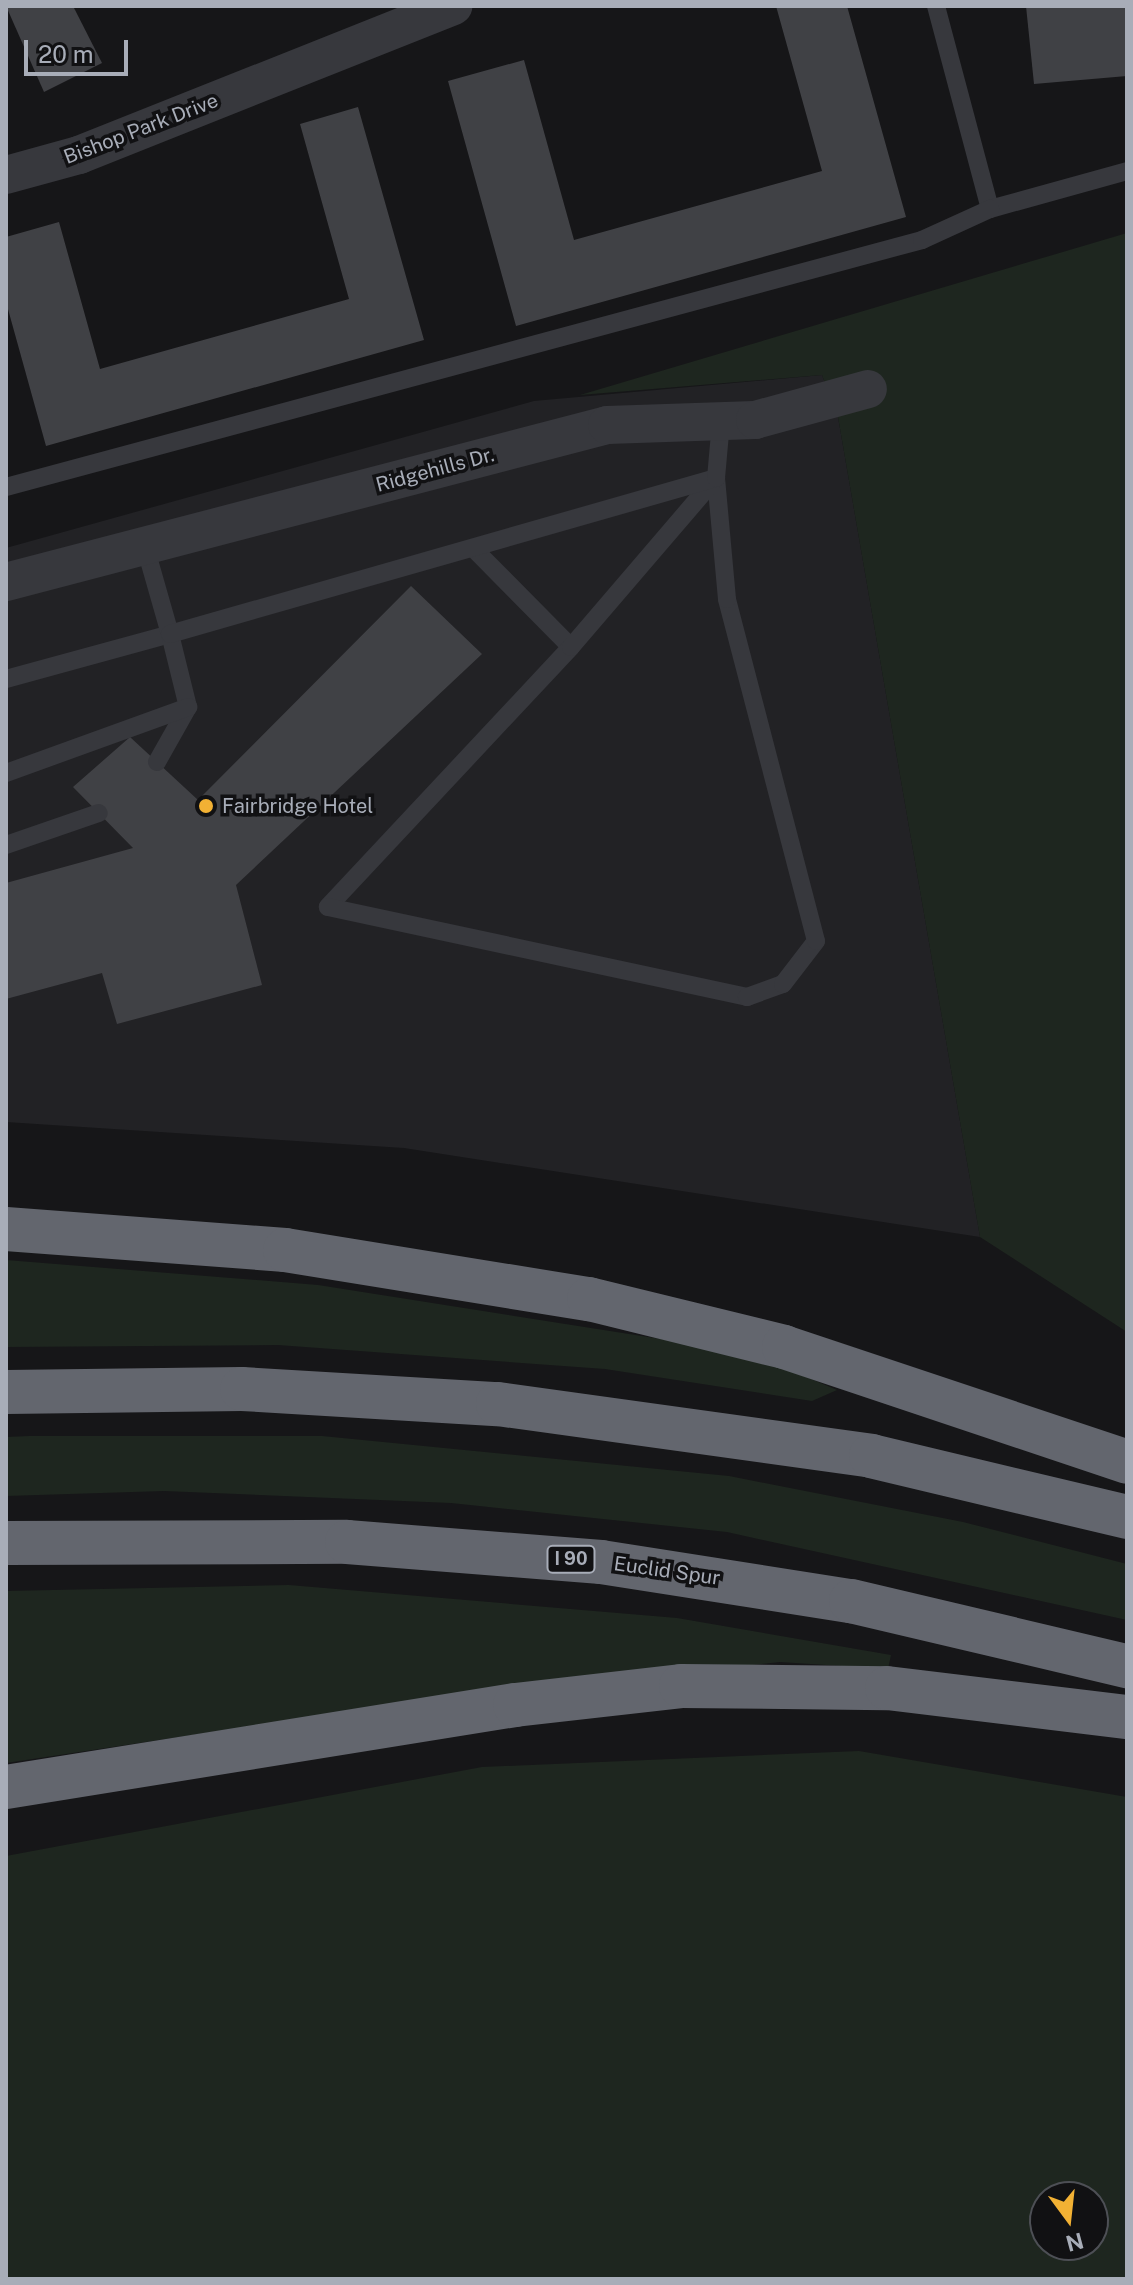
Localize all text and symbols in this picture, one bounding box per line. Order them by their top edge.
scale bar [28,24,132,74]
text: 20 m [38,40,94,68]
street label: Bishop Park Drive [60,89,222,169]
street label: Ridgehills Dr. [373,443,497,497]
place label: Fairbridge Hotel [222,794,373,818]
marker: Fairbridge Hotel [197,797,215,815]
road number: I 90 [545,1545,597,1573]
street label: Euclid Spur [612,1552,722,1590]
north arrow [1029,2181,1109,2261]
text: N [1063,2227,1086,2257]

